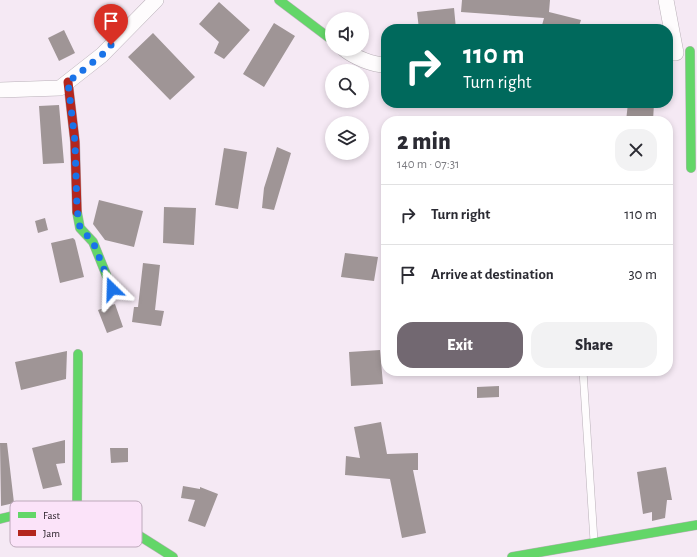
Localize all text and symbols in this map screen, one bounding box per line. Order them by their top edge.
pin [94,4,128,45]
icon: arrive [100,10,122,32]
map controls [325,12,369,160]
button: sound [325,12,369,56]
icon: right [397,40,449,92]
text: 110 m [463,41,525,69]
button: search [325,64,369,108]
text: Turn right [463,74,532,92]
button: layers [325,116,369,160]
button: close [615,129,657,171]
text: 2 min [397,130,451,154]
text: 140 m · 07:31 [397,158,460,171]
icon: right [397,204,419,226]
text: Turn right [431,207,490,222]
text: 110 m [624,207,657,222]
icon: arrive [397,264,419,286]
text: Arrive at destination [431,267,554,282]
text: 30 m [628,267,657,282]
position arrow [91,268,133,310]
button: Exit [397,322,523,368]
button: Share [531,322,657,368]
legend [10,501,142,547]
text: Fast [43,510,61,521]
text: Jam [43,528,60,539]

